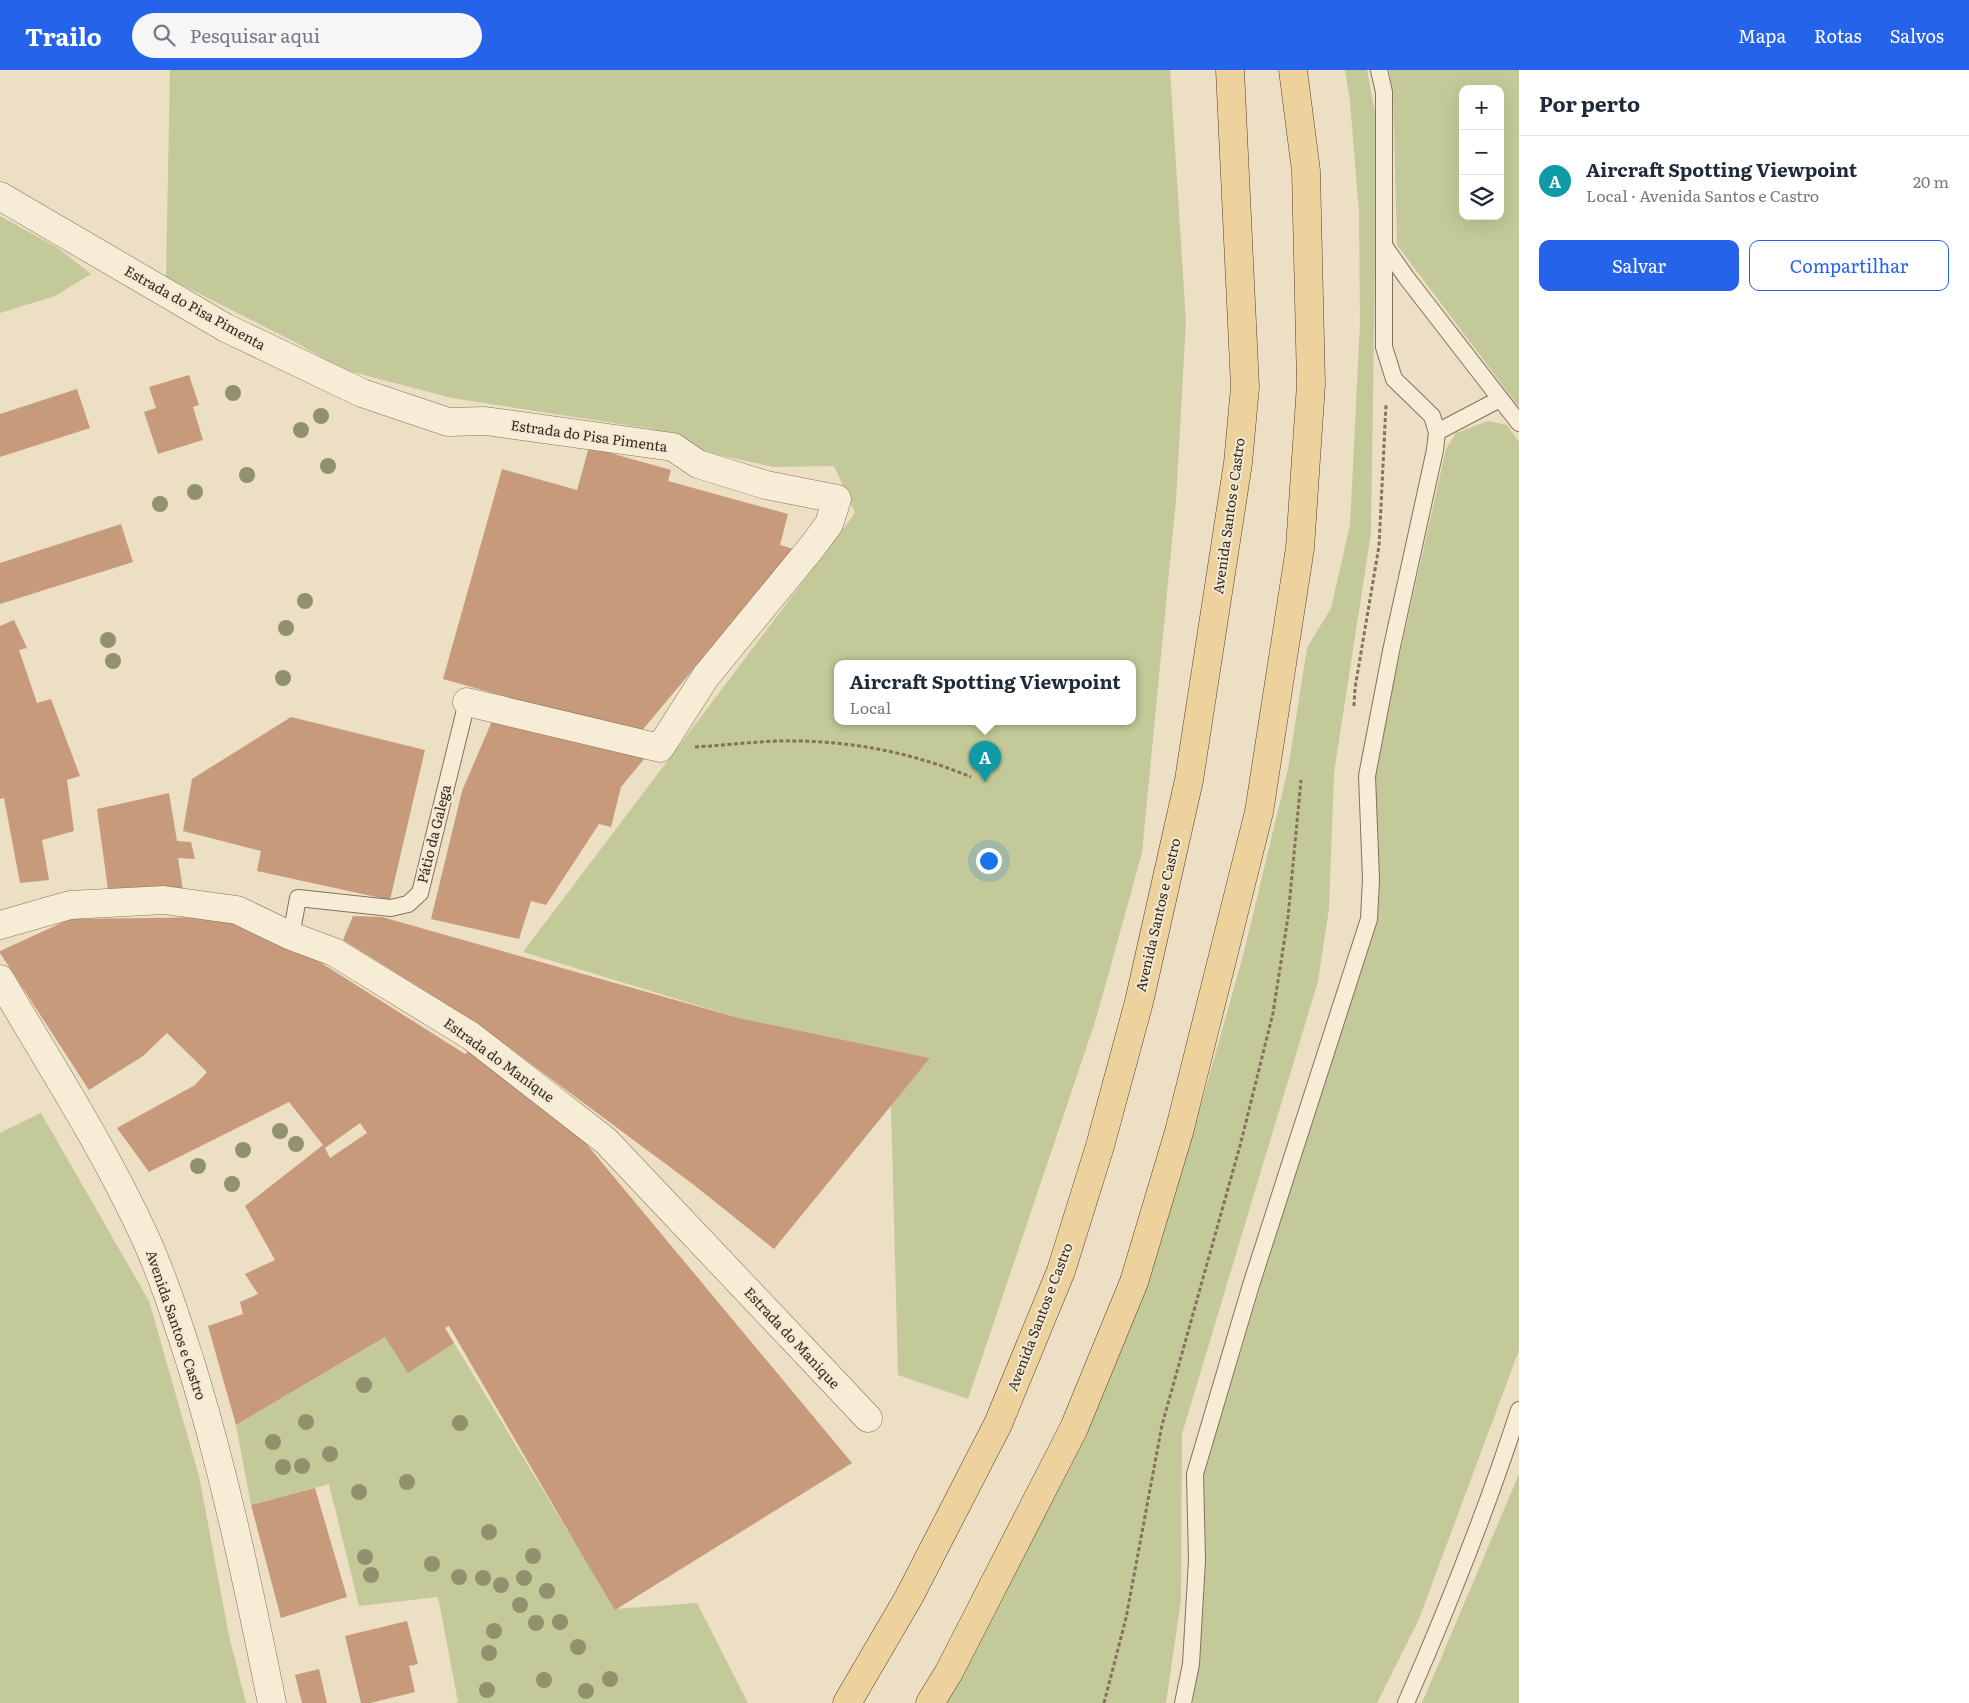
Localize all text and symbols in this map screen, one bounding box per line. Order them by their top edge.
search box [132,13,482,58]
text: Trailo [25,18,102,53]
icon: search [150,21,178,49]
text: Pesquisar aqui [190,21,320,49]
text: Mapa [1738,22,1786,49]
text: Rotas [1814,22,1862,49]
text: Salvos [1890,22,1944,49]
map controls [1459,85,1504,220]
button: + [1459,85,1504,130]
text: Por perto [1539,87,1640,118]
button: − [1459,130,1504,175]
text: Aircraft Spotting Viewpoint [1586,155,1857,183]
text: A [1549,169,1561,193]
text: 20 m [1913,169,1949,193]
button: layers [1459,175,1504,220]
text: Local · Avenida Santos e Castro [1586,183,1819,207]
button: Salvar [1539,240,1739,291]
button: Compartilhar [1749,240,1949,291]
street label: Estrada do Pisa Pimenta [121,260,270,354]
street label: Estrada do Pisa Pimenta [509,414,669,456]
street label: Avenida Santos e Castro [1207,436,1249,595]
popup [834,660,1136,725]
text: Aircraft Spotting Viewpoint [849,667,1121,695]
text: Local [849,695,891,719]
pin: A [969,741,1001,782]
street label: Pátio da Galega [411,782,455,885]
street label: Avenida Santos e Castro [1130,836,1184,994]
your location [976,848,1002,874]
street label: Estrada do Manique [440,1012,559,1106]
street label: Avenida Santos e Castro [1002,1240,1077,1394]
street label: Avenida Santos e Castro [142,1247,212,1402]
street label: Estrada do Manique [740,1282,845,1393]

